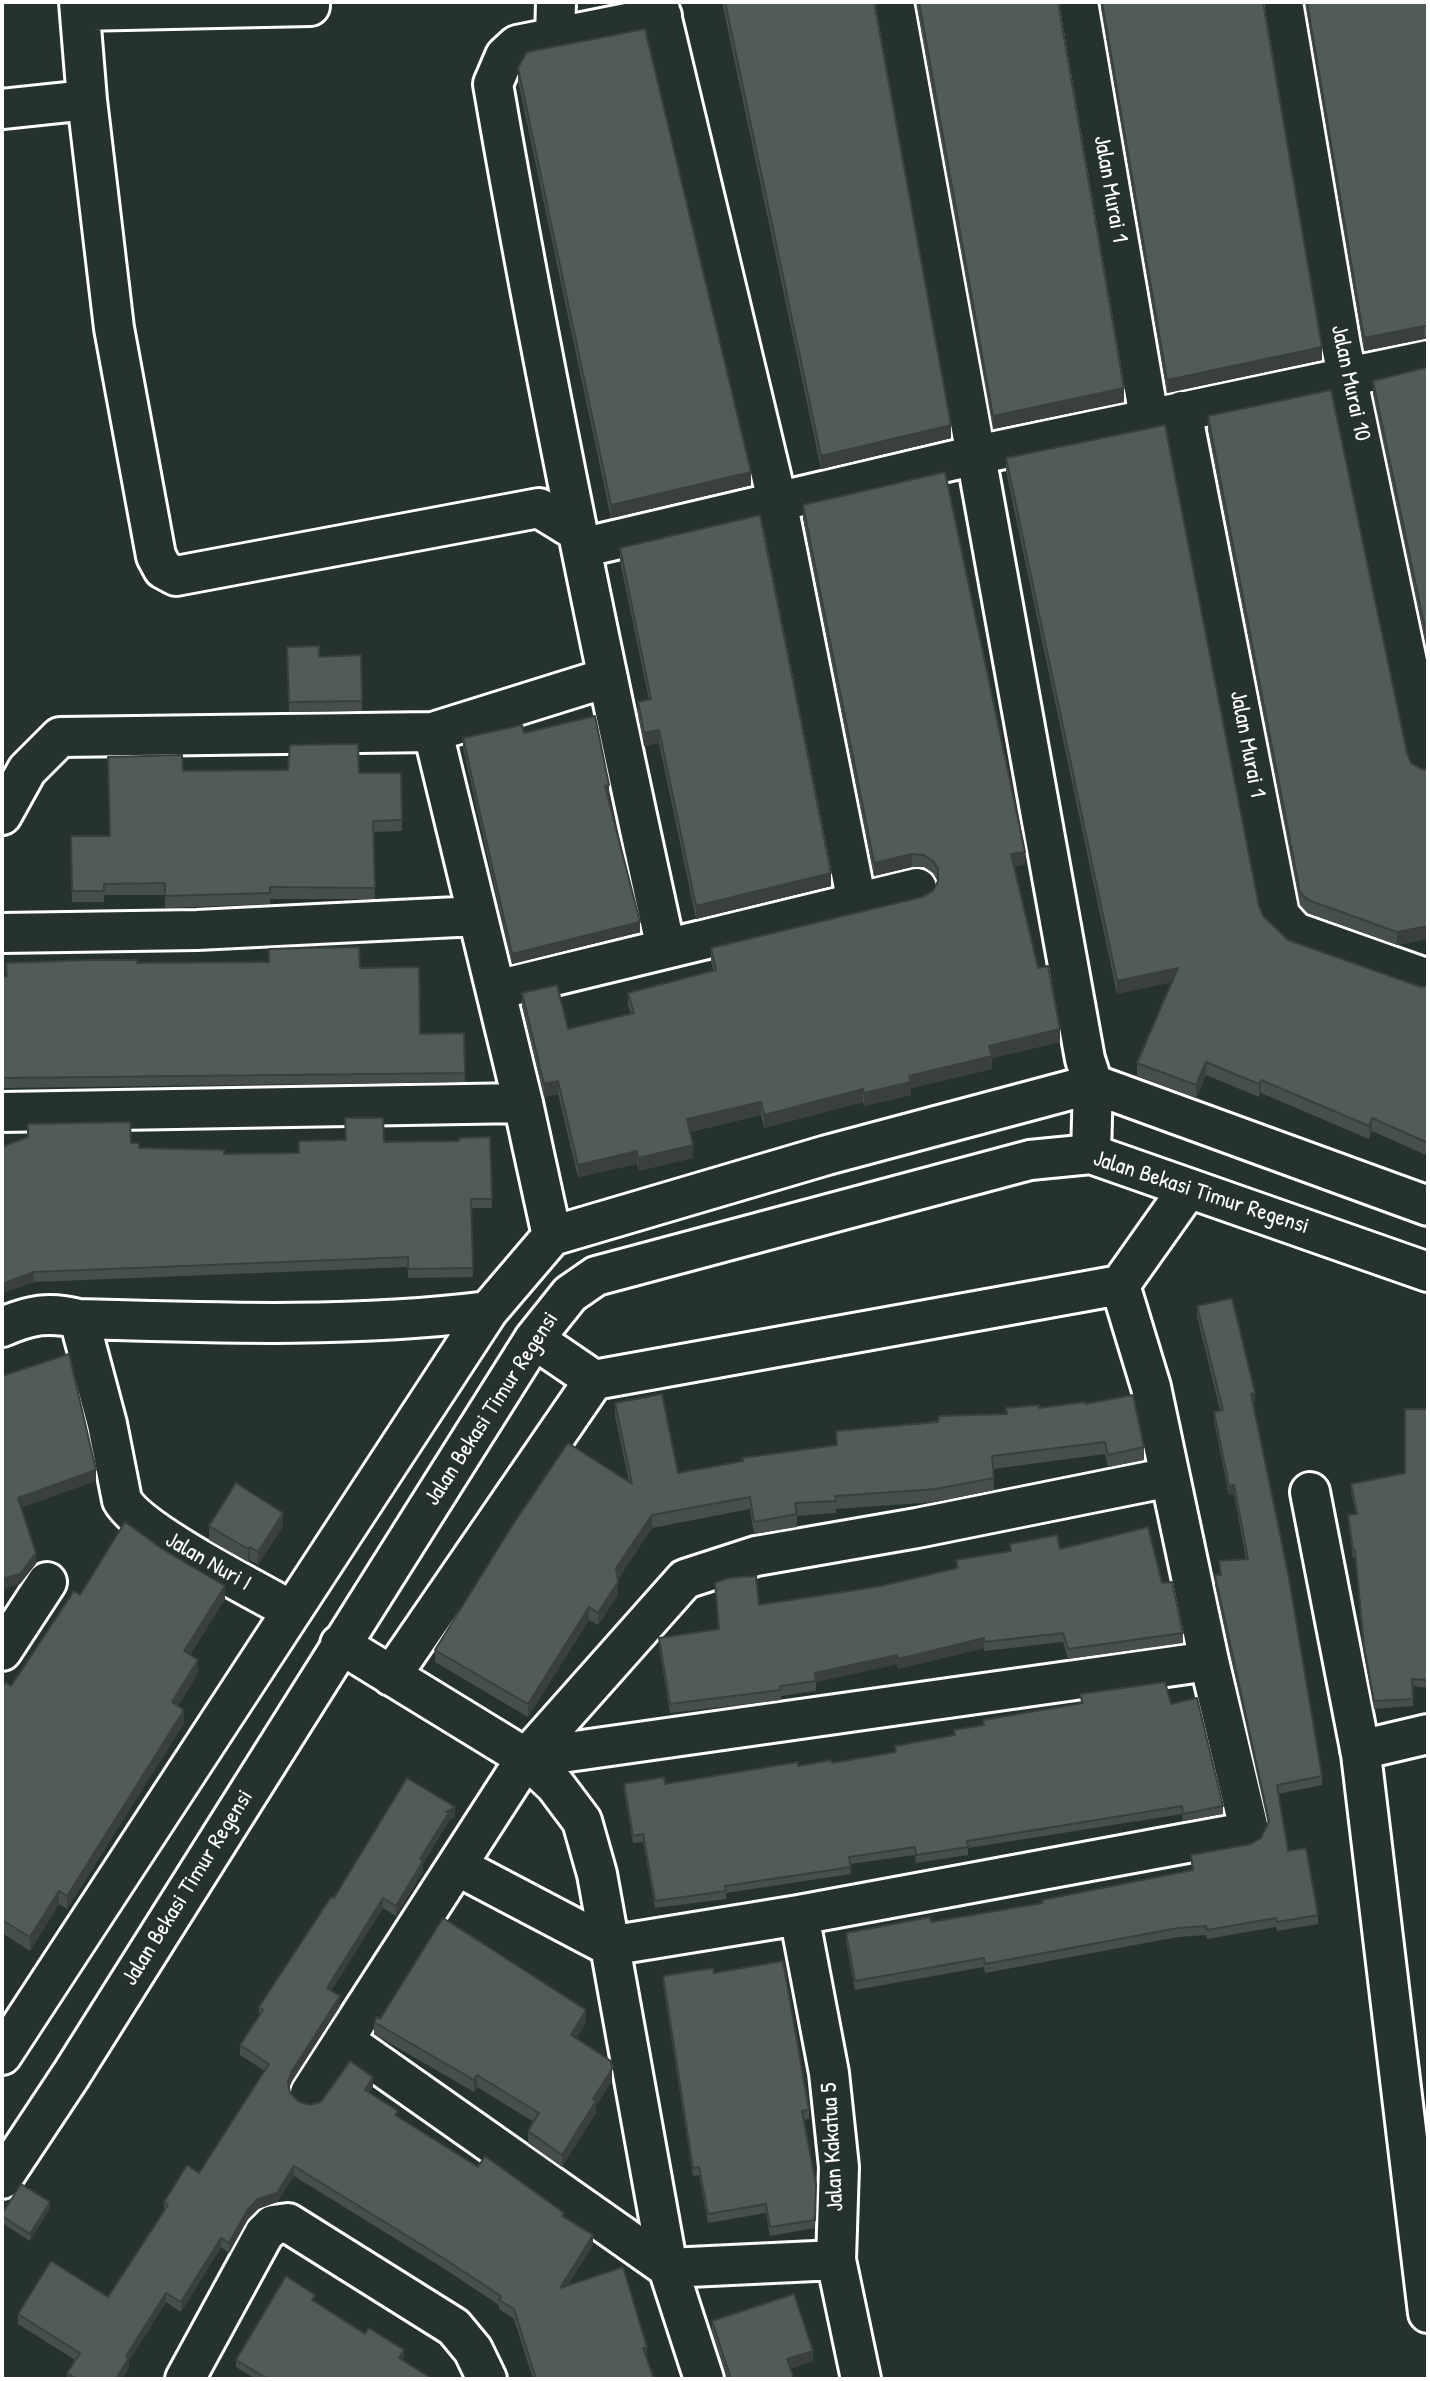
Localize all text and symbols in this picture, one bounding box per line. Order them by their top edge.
street label: Jalan Murai 1 [1087,133,1133,245]
street label: Jalan Murai 10 [1324,322,1376,444]
street label: Jalan Murai 1 [1223,688,1271,800]
street label: Jalan Bekasi Timur Regensi [1090,1145,1312,1241]
street label: Jalan Bekasi Timur Regensi [419,1307,565,1511]
street label: Jalan Nuri I [160,1526,256,1598]
street label: Jalan Bekasi Timur Regensi [117,1785,259,1991]
street label: Jalan Kakatua 5 [816,2082,850,2212]

